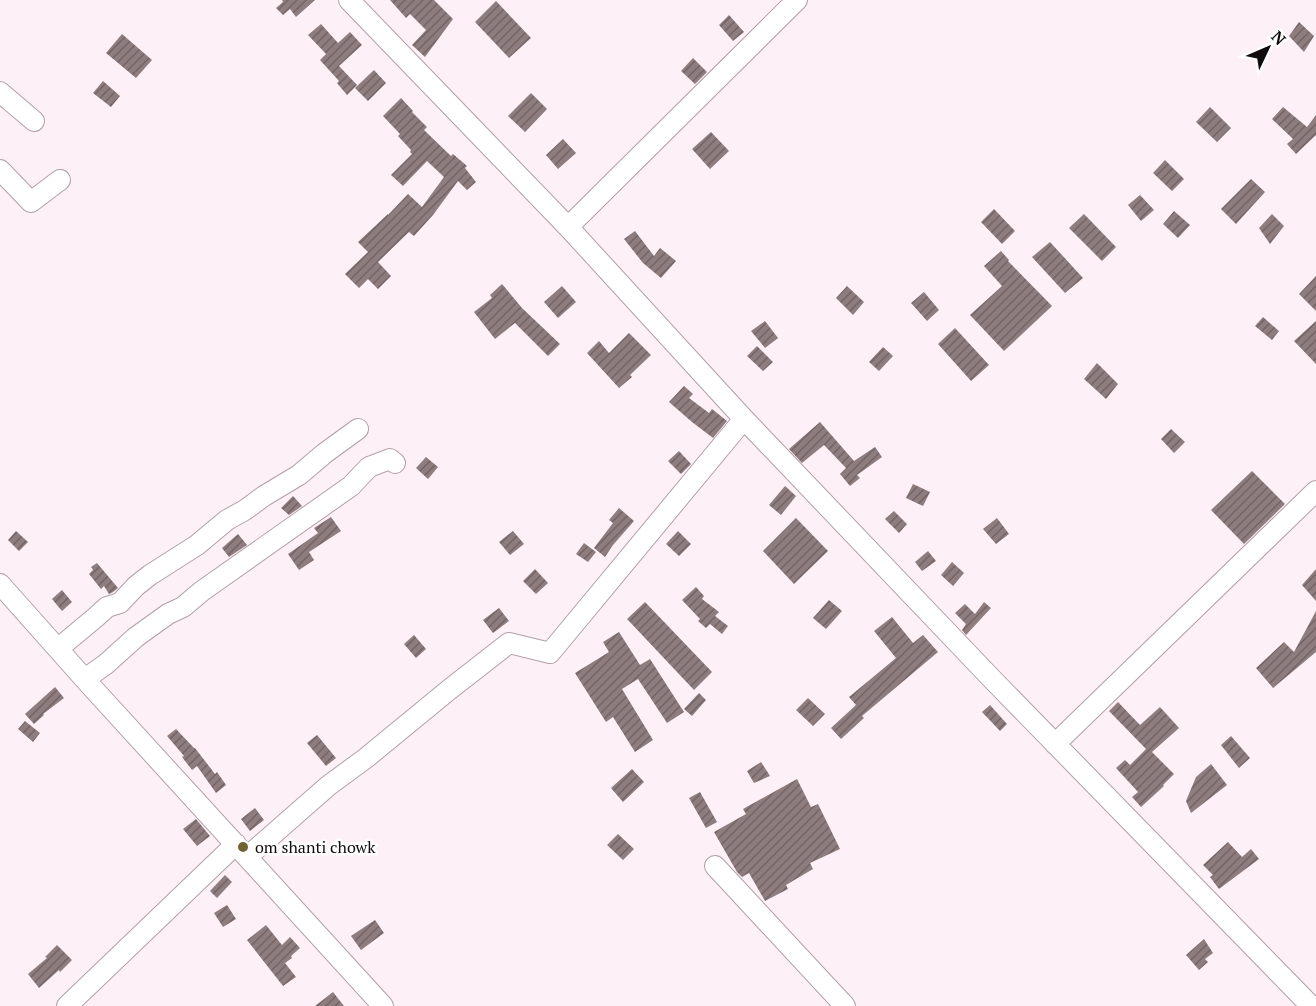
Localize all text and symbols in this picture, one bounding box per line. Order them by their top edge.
north arrow [1238,18,1298,78]
text: N [1267,26,1291,50]
place label: om shanti chowk [255,836,376,858]
marker: om shanti chowk [236,840,250,854]

